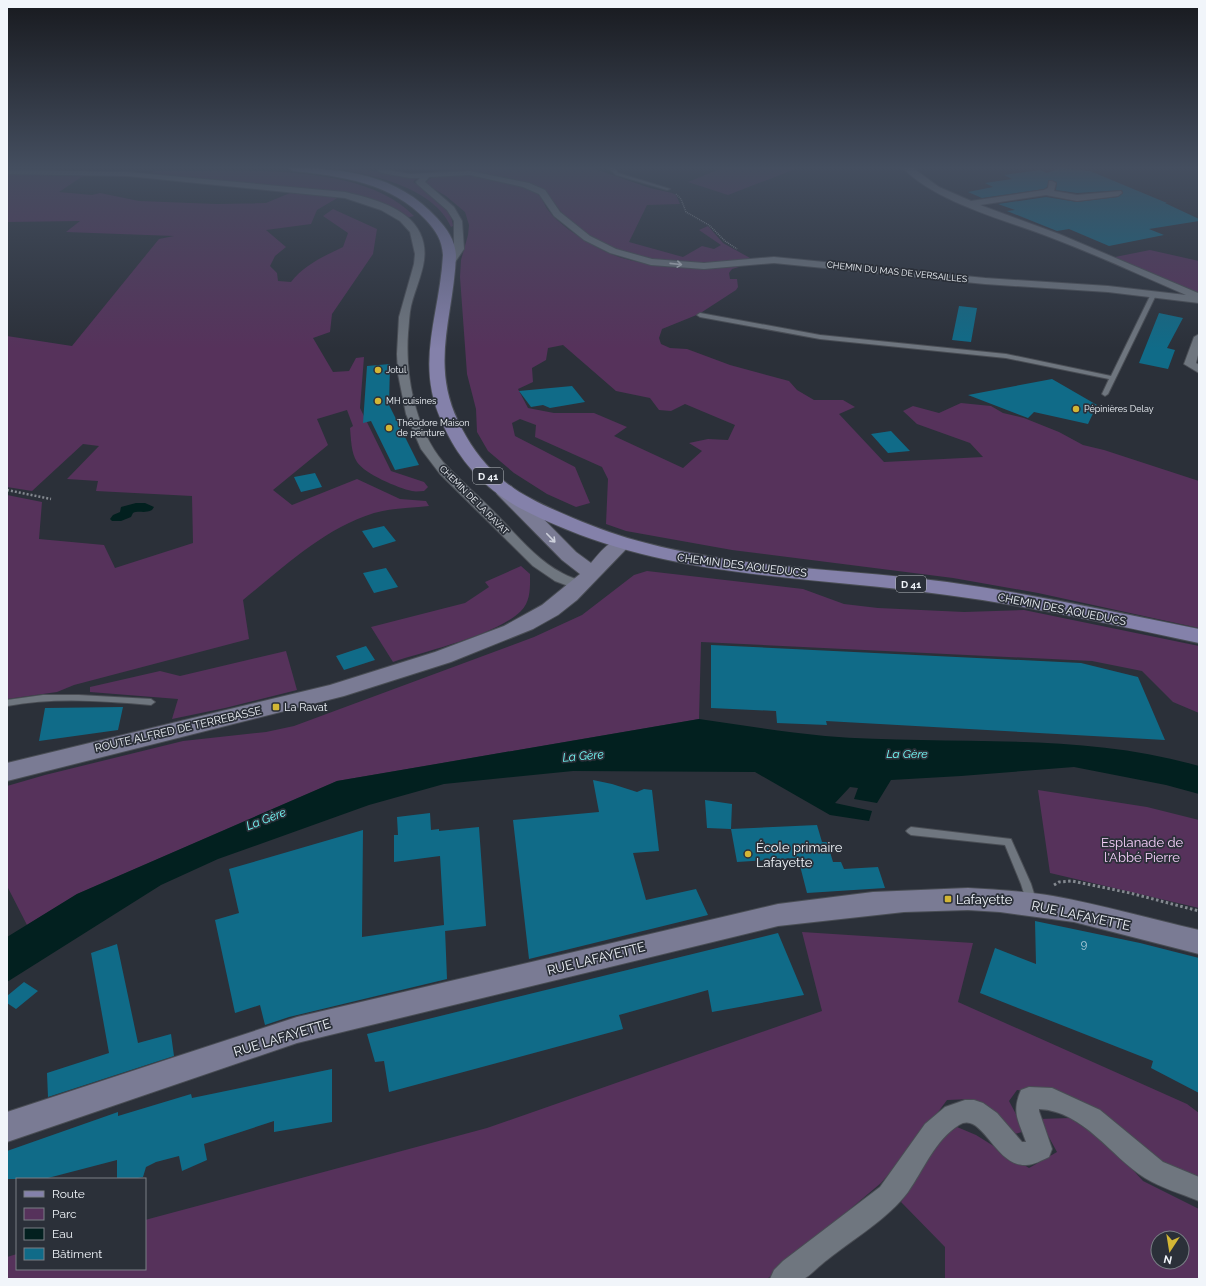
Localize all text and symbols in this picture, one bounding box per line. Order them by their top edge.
street label: CHEMIN DU MAS DE VERSAILLES [826,260,968,284]
one-way arrow [669,261,682,268]
marker: Jotul [373,365,383,375]
place label: Jotul [386,365,407,375]
marker: MH cuisines [373,396,383,406]
place label: MH cuisines [386,396,437,406]
marker: Pépinières Delay [1071,404,1081,414]
place label: Pépinières Delay [1084,404,1154,414]
place label: Théodore Maison de peinture [397,418,470,438]
marker: Théodore Maison de peinture [384,423,394,433]
street label: CHEMIN DE LA RAVAT [438,464,511,537]
road number: D 41 [473,468,503,484]
one-way arrow [546,533,556,543]
street label: CHEMIN DES AQUEDUCS [676,551,808,580]
road number: D 41 [896,576,926,592]
street label: CHEMIN DES AQUEDUCS [997,591,1127,628]
place label: La Ravat [284,701,328,714]
marker: La Ravat [271,702,281,712]
street label: ROUTE ALFRED DE TERREBASSE [94,704,263,755]
water label: La Gère [562,747,605,765]
water label: La Gère [886,747,928,761]
water label: La Gère [244,805,288,833]
park label: Esplanade de l'Abbé Pierre [1101,835,1183,865]
place label: École primaire Lafayette [756,840,843,870]
marker: École primaire Lafayette [743,849,753,859]
place label: Lafayette [956,892,1013,907]
marker: Lafayette [943,894,953,904]
street label: RUE LAFAYETTE [1030,898,1132,933]
house number: 9 [1081,938,1087,951]
street label: RUE LAFAYETTE [545,939,647,978]
street label: RUE LAFAYETTE [232,1016,333,1059]
legend [16,1178,146,1270]
text: Route [52,1187,85,1201]
text: Parc [52,1207,77,1221]
text: Eau [52,1227,73,1241]
north arrow [1150,1230,1190,1270]
text: Bâtiment [52,1247,102,1261]
text: N [1163,1252,1173,1267]

